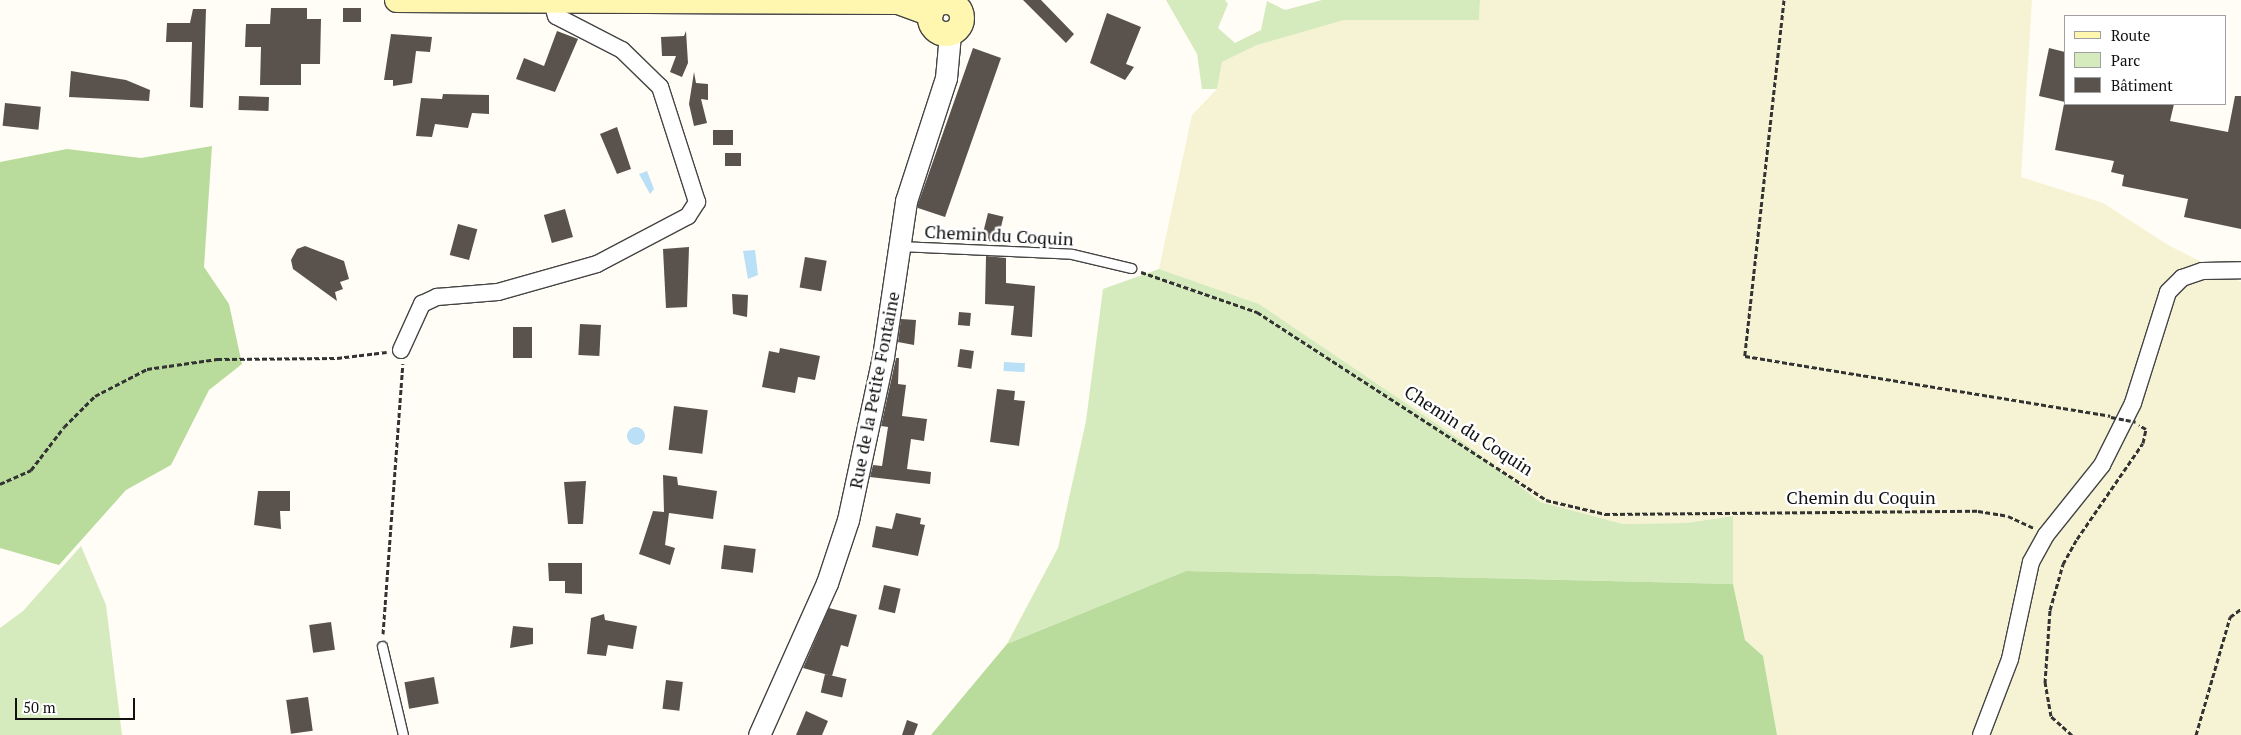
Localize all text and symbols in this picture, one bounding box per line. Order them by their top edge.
legend [2064,15,2226,105]
text: Route [2111,25,2150,45]
text: Parc [2111,50,2140,70]
text: Bâtiment [2111,75,2173,95]
street label: Chemin du Coquin [924,220,1074,250]
street label: Rue de la Petite Fontaine [844,290,904,490]
street label: Chemin du Coquin [1400,380,1538,480]
street label: Chemin du Coquin [1786,486,1936,508]
scale bar [18,688,138,720]
text: 50 m [23,697,56,717]

